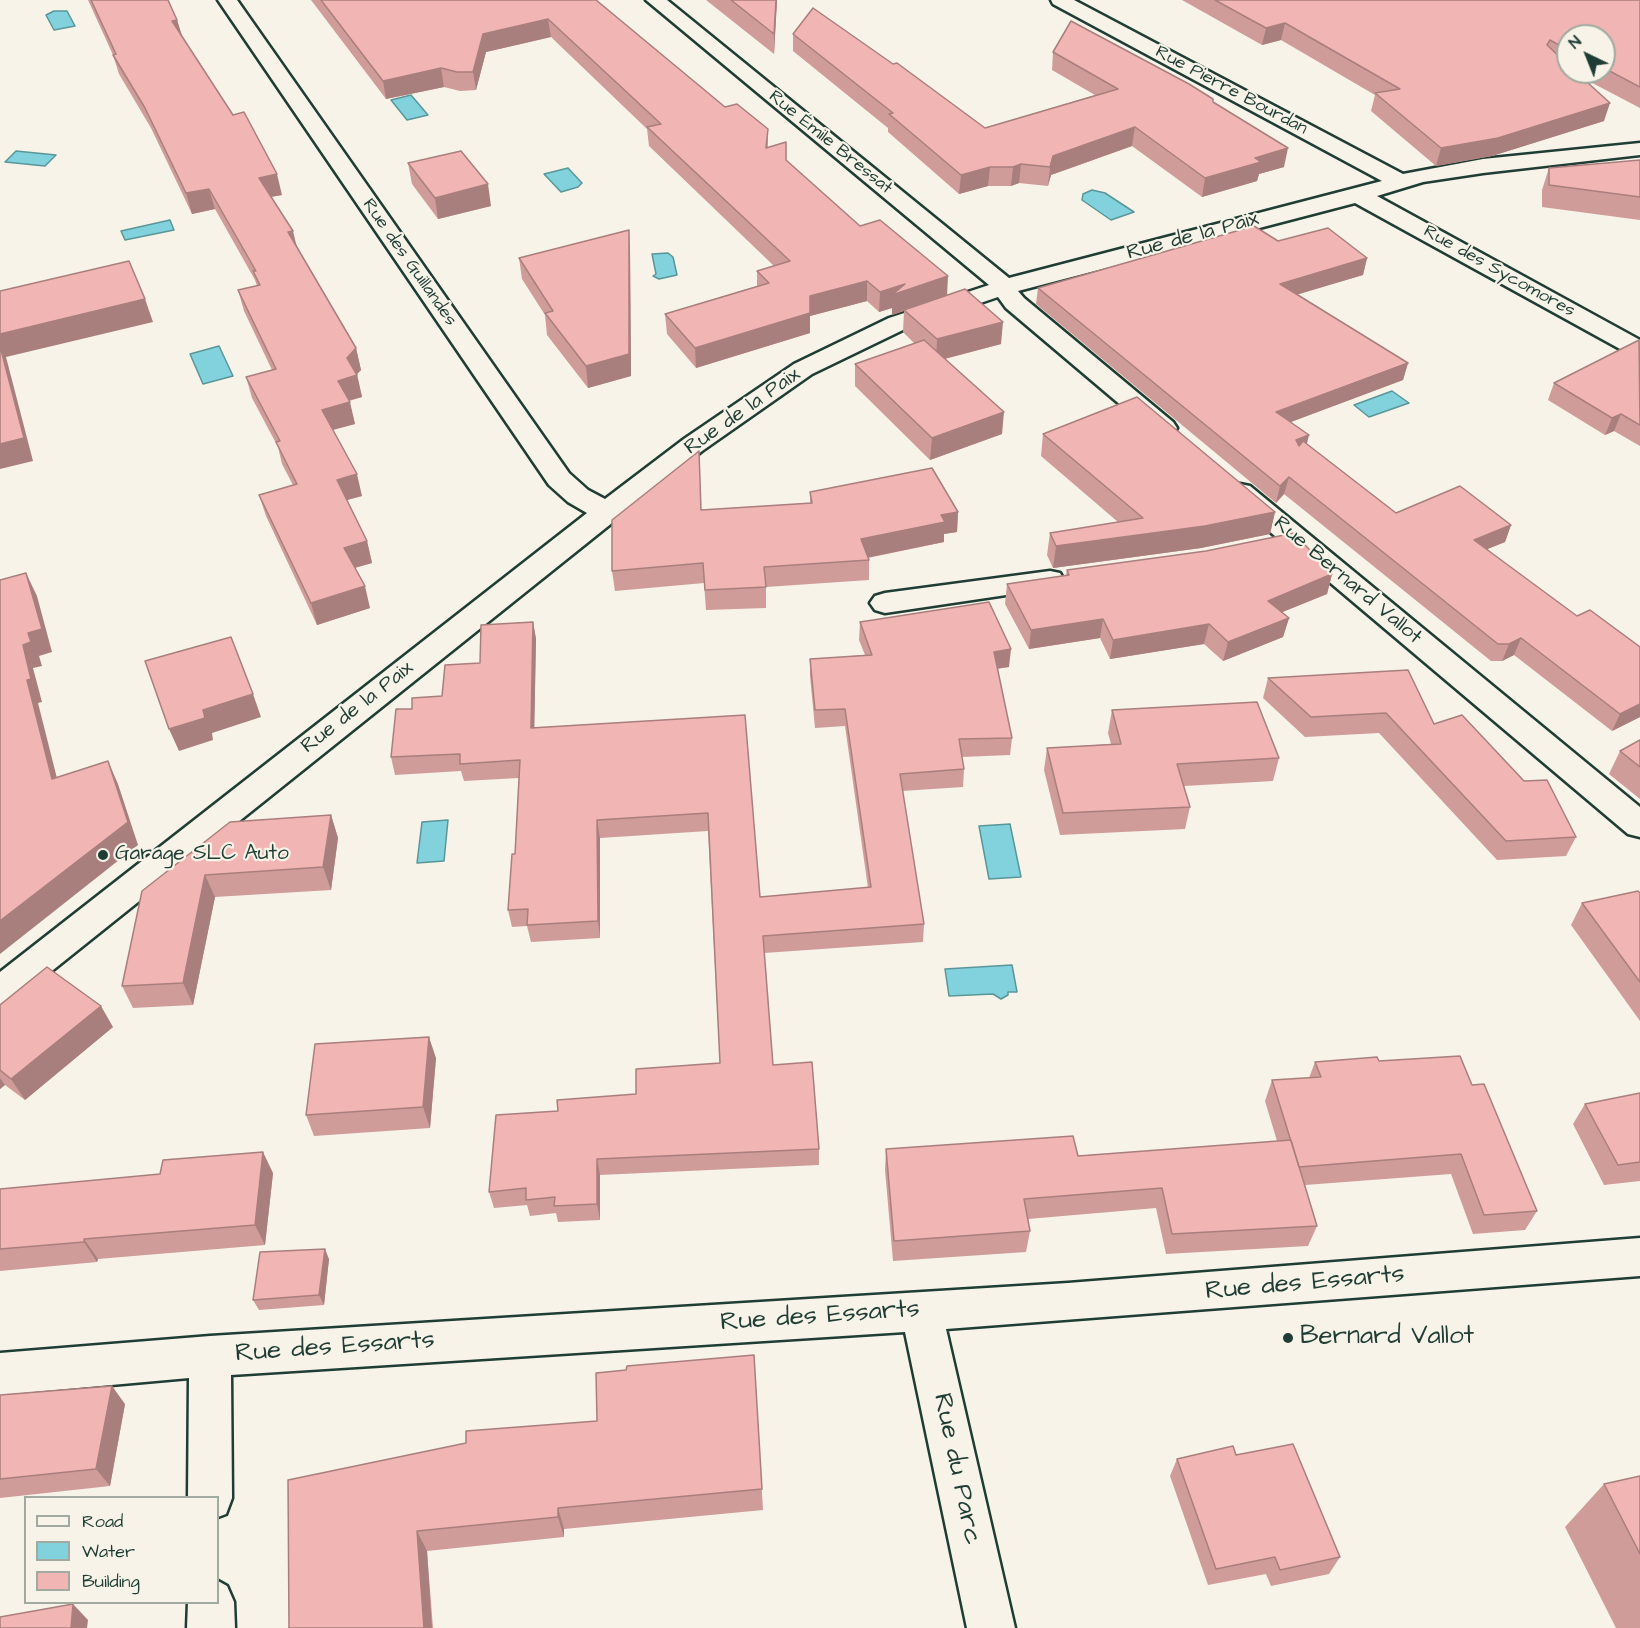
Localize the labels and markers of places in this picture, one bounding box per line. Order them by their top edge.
place label: Garage SLC Auto [115,842,289,868]
marker: Garage SLC Auto [96,848,110,862]
place label: Bernard Vallot [1300,1322,1474,1354]
marker: Bernard Vallot [1281,1331,1295,1345]

